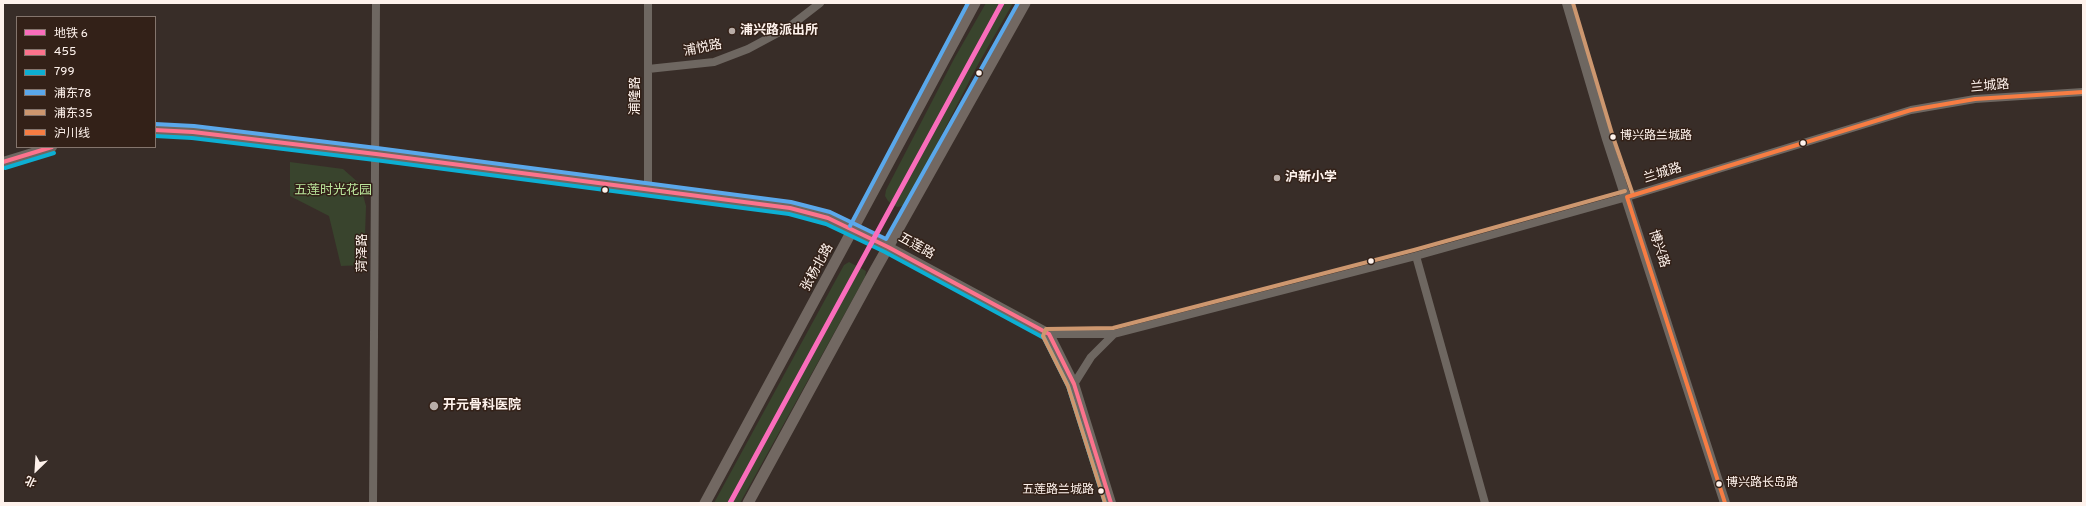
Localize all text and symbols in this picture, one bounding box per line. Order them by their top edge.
legend [16,16,156,148]
place label: 浦兴路派出所 [740,23,818,39]
text: 地铁 6 [54,26,88,42]
marker: 浦兴路派出所 [727,26,737,36]
street label: 浦悦路 [682,38,724,60]
text: 455 [54,44,76,60]
text: 799 [54,64,75,80]
unlabelled marker [974,68,984,78]
street label: 浦隆路 [628,77,644,115]
street label: 兰城路 [1970,78,2010,96]
text: 浦东78 [54,86,91,102]
text: 浦东35 [54,106,93,122]
text: 沪川线 [54,126,90,142]
place label: 博兴路兰城路 [1620,130,1692,144]
marker: 博兴路兰城路 [1608,132,1618,142]
unlabelled marker [1798,138,1808,148]
street label: 兰城路 [1642,161,1684,187]
place label: 沪新小学 [1285,170,1337,186]
marker: 沪新小学 [1272,173,1282,183]
park label: 五莲时光花园 [294,183,372,199]
unlabelled marker [600,185,610,195]
street label: 博兴路 [1645,228,1671,270]
street label: 五莲路 [895,231,937,263]
street label: 菏泽路 [355,234,371,272]
street label: 张杨北路 [799,241,837,295]
unlabelled marker [1366,256,1376,266]
place label: 开元骨科医院 [443,398,521,414]
marker: 开元骨科医院 [428,400,440,412]
north arrow [16,450,56,490]
text: 北 [23,472,39,490]
place label: 博兴路长岛路 [1726,477,1798,491]
marker: 博兴路长岛路 [1714,479,1724,489]
place label: 五莲路兰城路 [1022,484,1094,498]
marker: 五莲路兰城路 [1096,486,1106,496]

